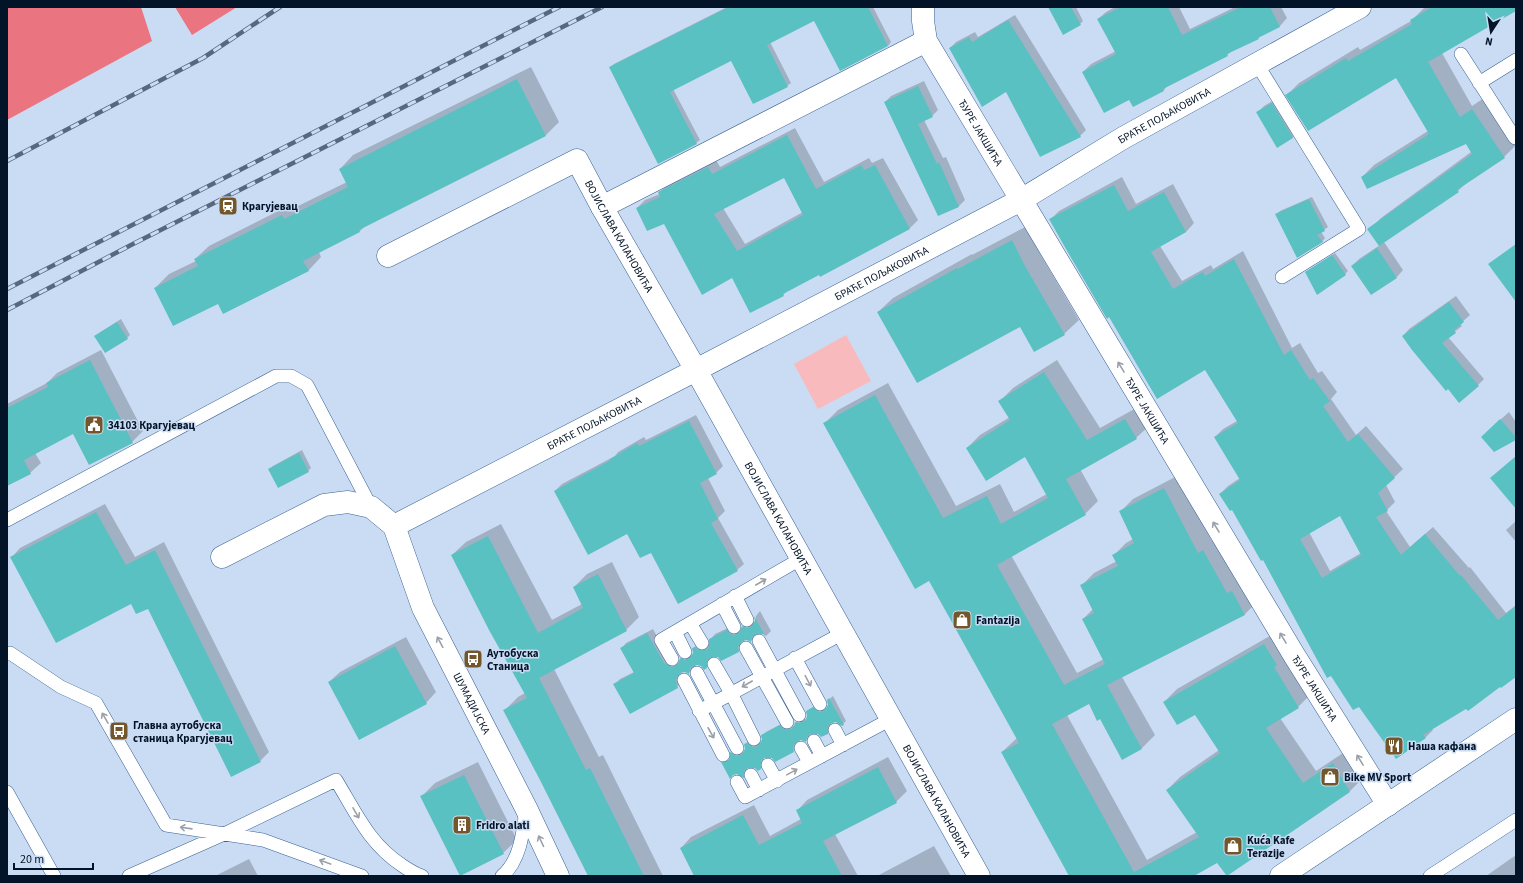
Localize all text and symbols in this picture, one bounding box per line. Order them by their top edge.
north arrow [1471,12,1511,52]
text: N [1484,33,1494,49]
street label: БРАЋЕ ПОЉАКОВИЋА [1115,84,1214,148]
street label: ЂУРЕ ЈАКШИЋА [955,97,1006,169]
street label: ВОЈИСЛАВА КАЛАНОВИЋА [581,177,657,295]
station icon: Крагујевац [217,195,239,217]
place label: Крагујевац [242,199,298,214]
street label: БРАЋЕ ПОЉАКОВИЋА [832,243,931,304]
one-way arrow [1116,361,1124,373]
street label: ЂУРЕ ЈАКШИЋА [1121,375,1173,447]
street label: БРАЋЕ ПОЉАКОВИЋА [544,393,644,454]
public building icon: 34103 Крагујевац [83,414,105,436]
place label: 34103 Крагујевац [108,418,196,433]
street label: ВОЈИСЛАВА КАЛАНОВИЋА [741,459,816,577]
one-way arrow [1212,521,1220,533]
one-way arrow [755,577,767,585]
shop icon: Fantazija [951,609,973,631]
place label: Fantazija [976,613,1020,628]
one-way arrow [1279,632,1287,644]
one-way arrow [436,636,443,648]
place label: Аутобуска Станица [486,646,539,674]
bus stop icon: Аутобуска Станица [462,648,484,670]
street label: ЂУРЕ ЈАКШИЋА [1288,652,1341,724]
street label: ШУМАДИЈСКА [449,670,494,737]
one-way arrow [804,675,812,687]
one-way arrow [741,681,753,689]
one-way arrow [100,712,108,724]
place label: Главна аутобуска станица Крагујевац [133,718,233,746]
bus stop icon: Главна аутобуска станица Крагујевац [108,720,130,742]
one-way arrow [708,727,715,739]
restaurant icon: Наша кафана [1383,735,1405,757]
place label: Наша кафана [1408,739,1476,754]
street label: ВОЈИСЛАВА КАЛАНОВИЋА [899,742,974,860]
one-way arrow [1356,755,1364,766]
shop icon: Bike MV Sport [1319,766,1341,788]
one-way arrow [786,768,798,776]
place label: Bike MV Sport [1344,770,1412,785]
one-way arrow [352,807,360,819]
building icon: Fridro alati [451,814,473,836]
place label: Fridro alati [476,818,530,833]
one-way arrow [180,824,193,832]
place label: Kuća Kafe Terazije [1247,833,1295,861]
one-way arrow [537,835,544,847]
shop icon: Kuća Kafe Terazije [1222,835,1244,857]
scale bar [14,845,93,871]
text: 20 m [20,851,44,868]
one-way arrow [320,858,332,866]

